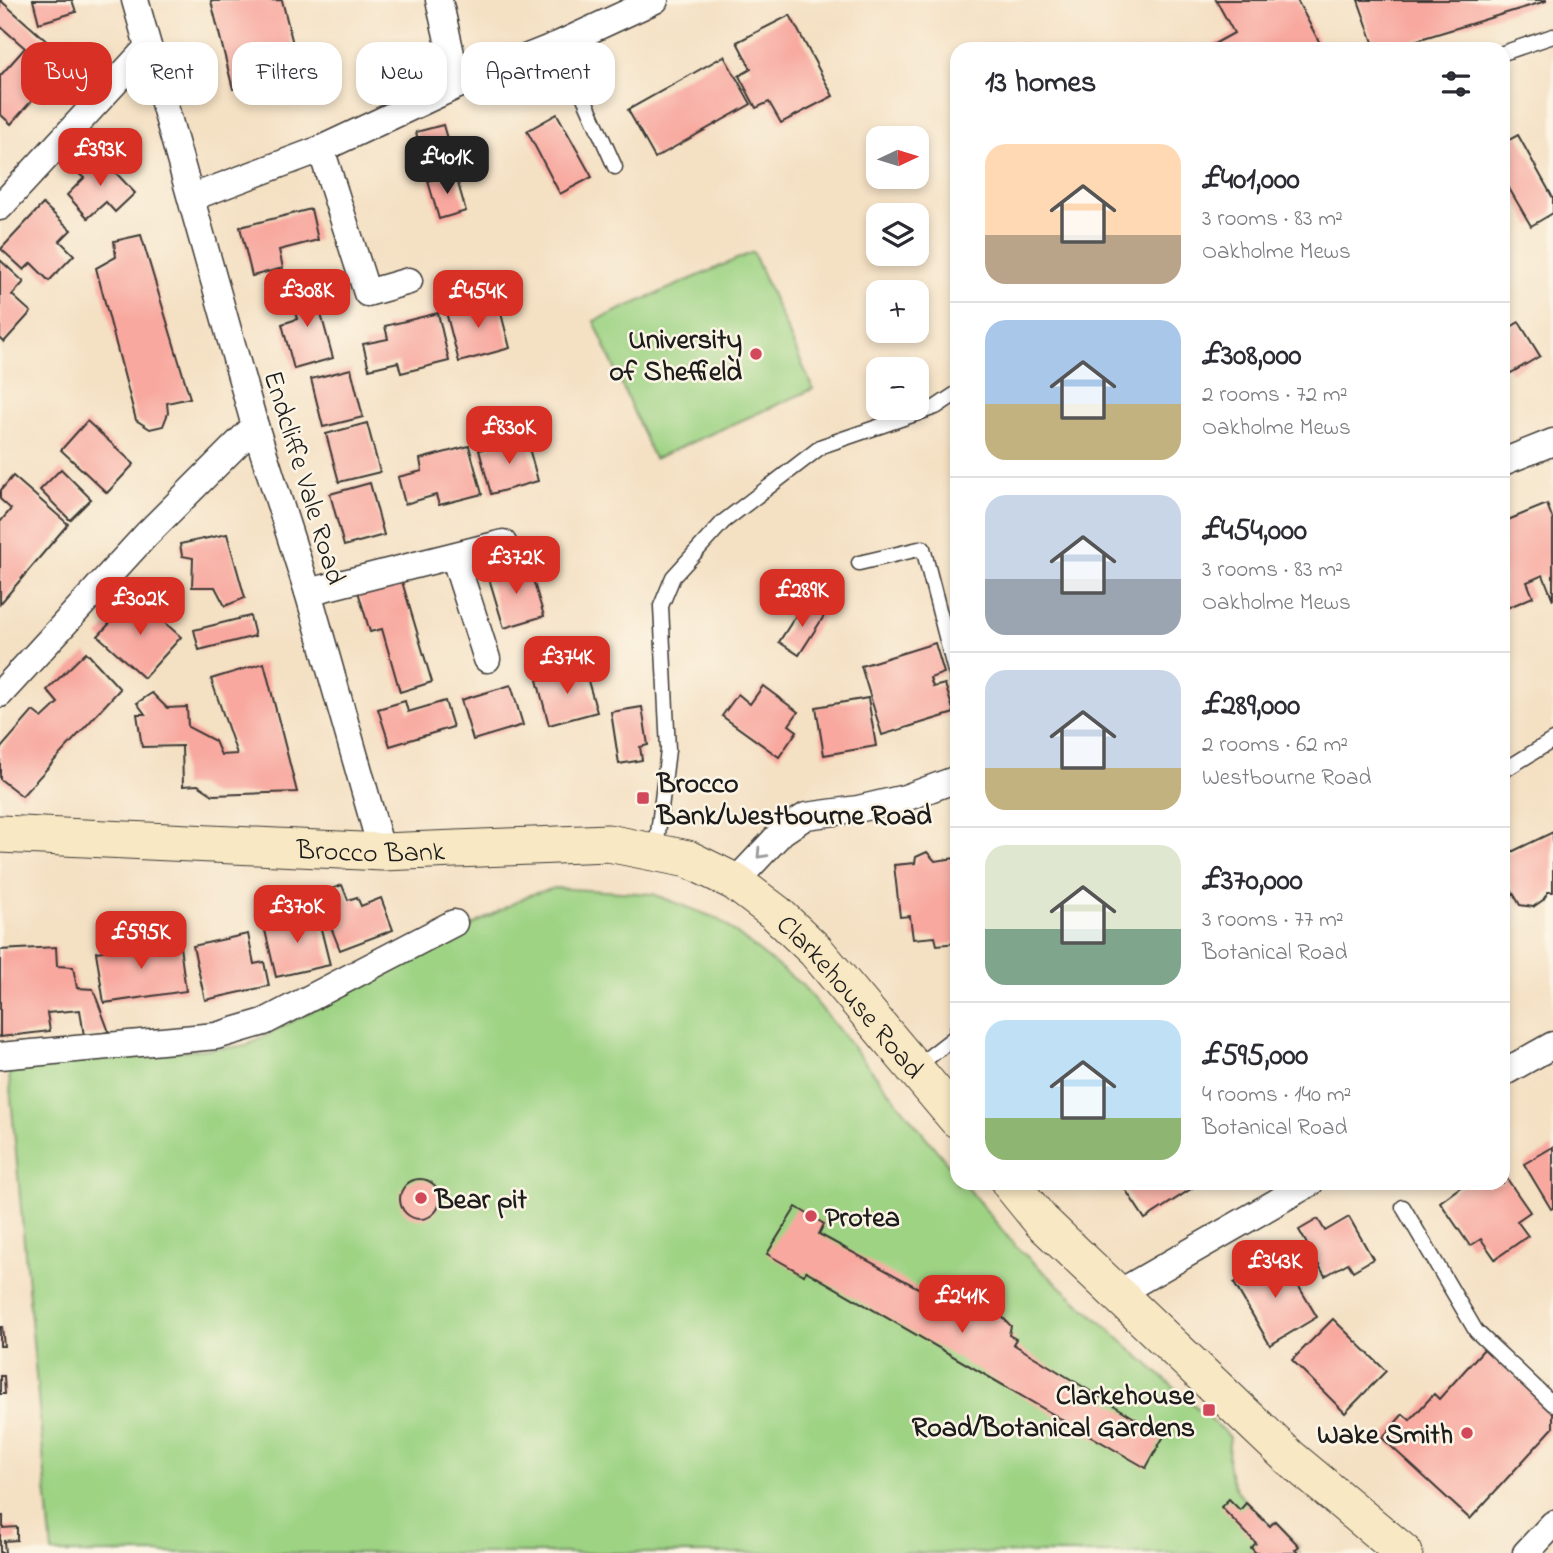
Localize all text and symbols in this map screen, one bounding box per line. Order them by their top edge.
chip: Buy [21,42,112,105]
chip: Rent [126,42,218,105]
chip: Filters [232,42,342,105]
chip: New [356,42,447,105]
chip: Apartment [461,42,615,105]
text: 13 homes [985,62,1096,106]
icon: filters [1437,65,1475,103]
north arrow [866,126,929,189]
map controls [866,126,929,420]
pin: £393K [51,128,149,188]
text: £393K [74,134,126,167]
pin: £401K [398,136,496,196]
text: £401K [421,142,473,175]
text: £401,000 [1202,159,1300,203]
icon: home [1041,172,1125,256]
button: layers [866,203,929,266]
text: 3 rooms · 83 m² [1202,203,1343,236]
text: Oakholme Mews [1202,236,1351,269]
pin: £308K [258,270,356,329]
pin: £454K [429,270,527,330]
text: £308K [280,275,334,308]
text: £454K [449,276,507,309]
button: + [866,280,929,343]
place label: University of Sheffield [609,321,742,394]
text: £308,000 [1202,335,1302,379]
marker: University of Sheffield [748,346,764,362]
icon: home [1041,348,1125,432]
button: − [866,357,929,420]
street label: Endcliffe Vale Road [251,366,355,590]
text: 2 rooms · 72 m² [1202,379,1348,412]
pin: £830K [460,406,558,466]
text: £830K [482,412,536,445]
text: Oakholme Mews [1202,412,1351,445]
text: £454,000 [1202,510,1307,554]
icon: home [1041,523,1125,607]
pin: £372K [467,536,565,596]
text: £372K [488,542,544,575]
text: 3 rooms · 83 m² [1202,554,1343,587]
pin: £289K [753,570,851,629]
text: £289K [776,575,828,608]
pin: £302K [91,578,189,637]
text: £302K [112,583,168,616]
text: Oakholme Mews [1202,587,1351,620]
pin: £374K [518,636,616,696]
text: £374K [540,642,594,675]
text: £289,000 [1202,685,1300,729]
icon: home [1041,698,1125,782]
text: 2 rooms · 62 m² [1202,729,1348,762]
text: Westbourne Road [1202,762,1371,795]
place label: Brocco Bank/Westbourne Road [655,765,932,838]
marker: Brocco Bank/Westbourne Road [635,790,651,806]
street label: Brocco Bank [294,831,447,876]
one-way arrow [757,846,770,859]
text: £370,000 [1202,860,1303,904]
icon: home [1041,873,1125,957]
pin: £370K [248,886,346,945]
text: £370K [270,891,324,924]
text: 3 rooms · 77 m² [1202,904,1344,937]
street label: Clarkehouse Road [766,906,932,1090]
pin: £595K [92,912,190,971]
text: £595K [112,917,170,950]
text: Botanical Road [1202,937,1347,970]
text: £595,000 [1202,1035,1308,1079]
icon: home [1041,1048,1125,1132]
text: 4 rooms · 140 m² [1202,1079,1351,1112]
text: Botanical Road [1202,1112,1347,1145]
place label: Bear pit [433,1181,527,1222]
marker: Bear pit [413,1190,429,1206]
place label: Protea [825,1199,900,1240]
marker: Protea [803,1208,819,1224]
pin: £343K [1226,1240,1324,1300]
text: £343K [1248,1246,1302,1279]
pin: £241K [913,1276,1011,1335]
text: £241K [935,1281,989,1314]
place label: Clarkehouse Road/Botanical Gardens [912,1377,1196,1450]
marker: Clarkehouse Road/Botanical Gardens [1201,1402,1217,1418]
place label: Wake Smith [1317,1416,1453,1457]
marker: Wake Smith [1459,1425,1475,1441]

